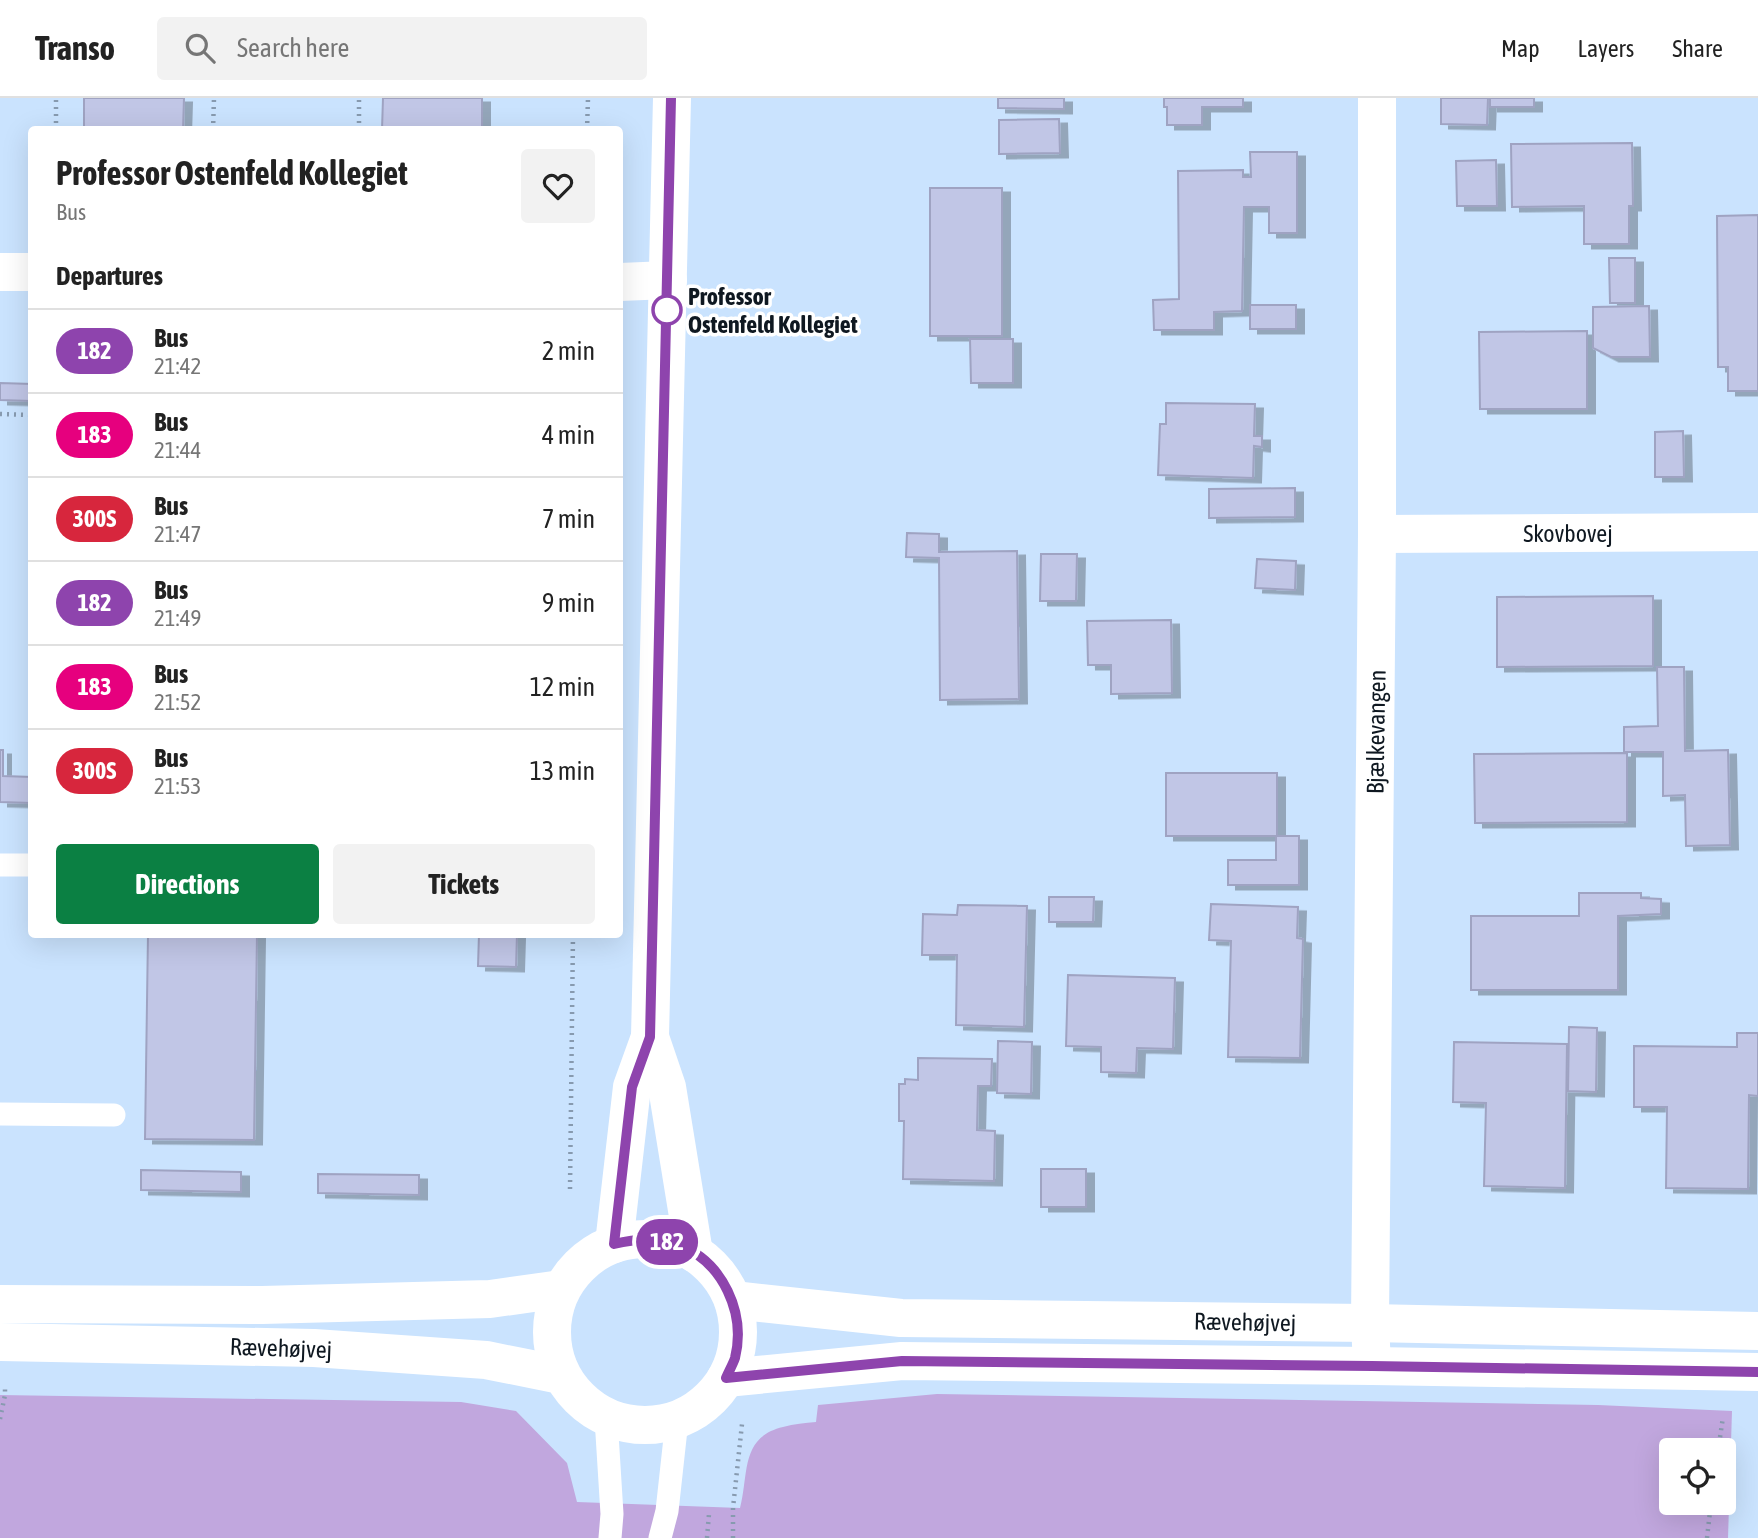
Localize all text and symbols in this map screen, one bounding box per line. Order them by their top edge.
search box [157,17,647,80]
text: Transo [35,29,115,67]
icon: search [181,29,219,67]
text: Search here [237,33,349,63]
text: Map [1501,35,1540,62]
text: Layers [1578,35,1634,62]
text: Share [1672,35,1723,62]
button: heart [521,149,595,223]
text: Professor Ostenfeld Kollegiet [56,154,408,192]
text: Bus [56,199,86,225]
text: Departures [56,261,163,291]
place label: Professor Ostenfeld Kollegiet [688,283,858,338]
marker: Professor Ostenfeld Kollegiet [652,295,682,325]
text: Bus [154,323,188,353]
text: 2 min [542,336,595,366]
text: 182 [78,337,111,364]
text: 21:42 [154,353,201,379]
text: Bus [154,407,188,437]
text: 4 min [542,420,595,450]
text: 183 [78,421,111,448]
text: 21:44 [154,437,201,463]
text: Bus [154,491,188,521]
text: 7 min [542,504,595,534]
text: 300S [73,505,116,532]
street label: Skovbovej [1523,520,1613,547]
text: 21:47 [154,521,201,547]
text: Bus [154,575,188,605]
text: 9 min [542,588,595,618]
text: 182 [78,589,111,616]
text: 21:49 [154,605,201,631]
text: Bus [154,659,188,689]
street label: Bjælkevangen [1361,670,1391,794]
text: 12 min [530,672,595,702]
text: 183 [78,673,111,700]
text: 21:52 [154,689,201,715]
text: Bus [154,743,188,773]
text: 13 min [530,756,595,786]
text: 300S [73,757,116,784]
text: 21:53 [154,773,201,799]
button: Directions [56,844,319,924]
button: Tickets [333,844,595,924]
line badge: 182 [627,1219,707,1265]
text: 182 [650,1228,684,1255]
street label: Rævehøjvej [1194,1308,1296,1336]
street label: Rævehøjvej [229,1333,333,1363]
map controls [1659,1438,1736,1515]
button: locate [1659,1438,1736,1515]

